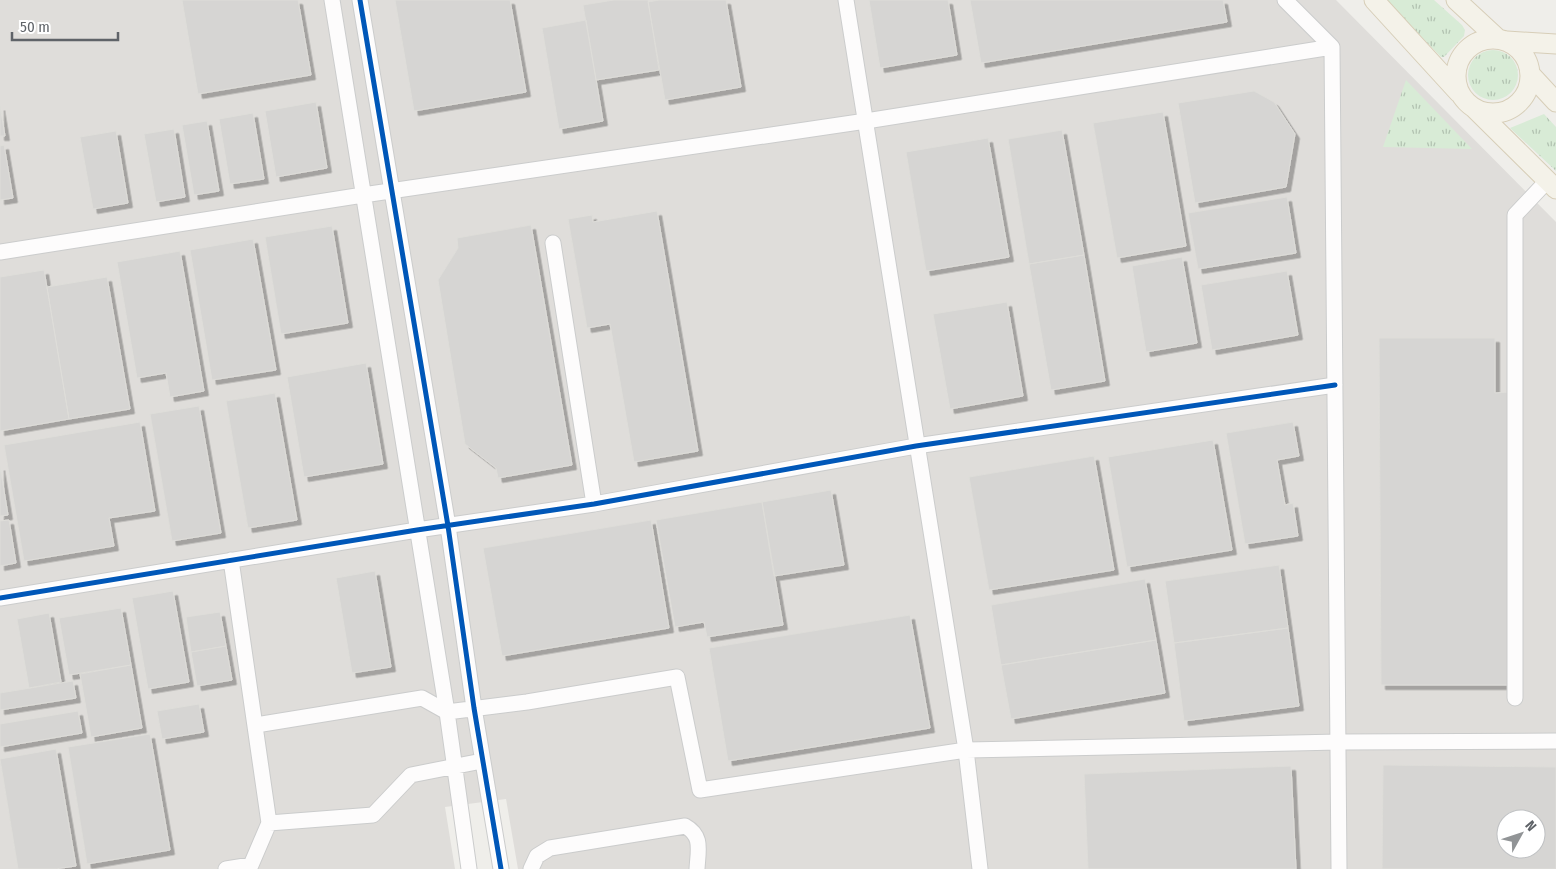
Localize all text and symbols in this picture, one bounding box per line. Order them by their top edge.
scale bar [12,10,119,42]
text: 50 m [20,18,50,36]
north arrow [1496,809,1546,859]
text: N [1521,817,1540,835]

